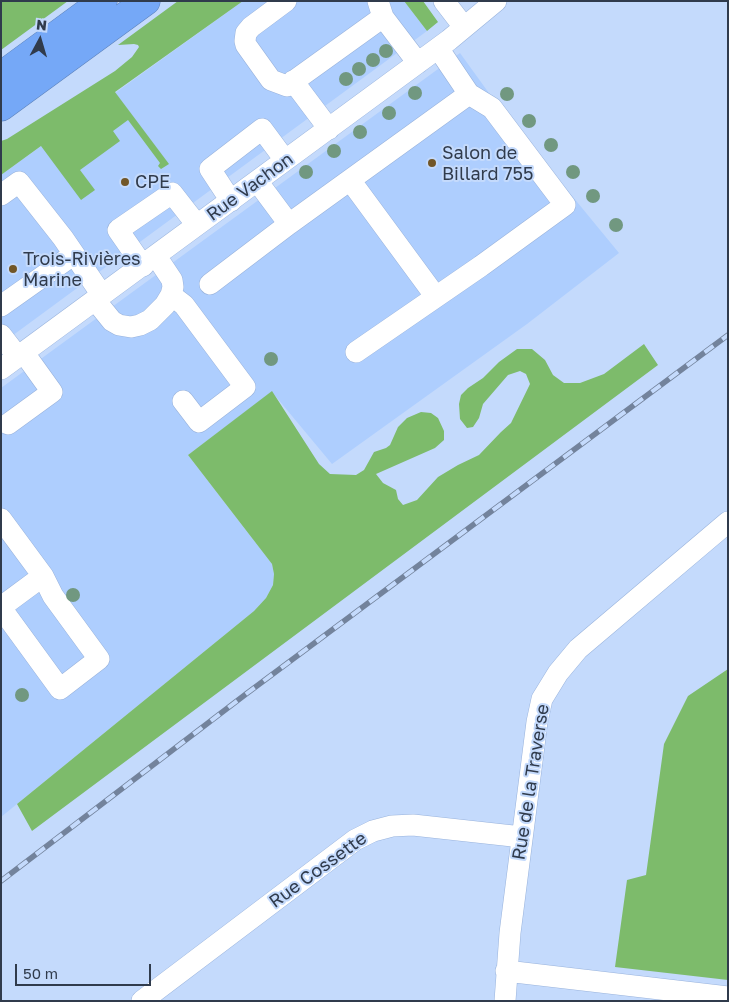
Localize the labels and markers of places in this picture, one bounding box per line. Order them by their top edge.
place label: Salon de Billard 755 [442,142,533,184]
marker: Salon de Billard 755 [426,157,438,169]
place label: CPE [135,171,170,193]
marker: CPE [119,176,131,188]
place label: Trois-Rivières Marine [23,248,141,290]
marker: Trois-Rivières Marine [7,263,19,275]

